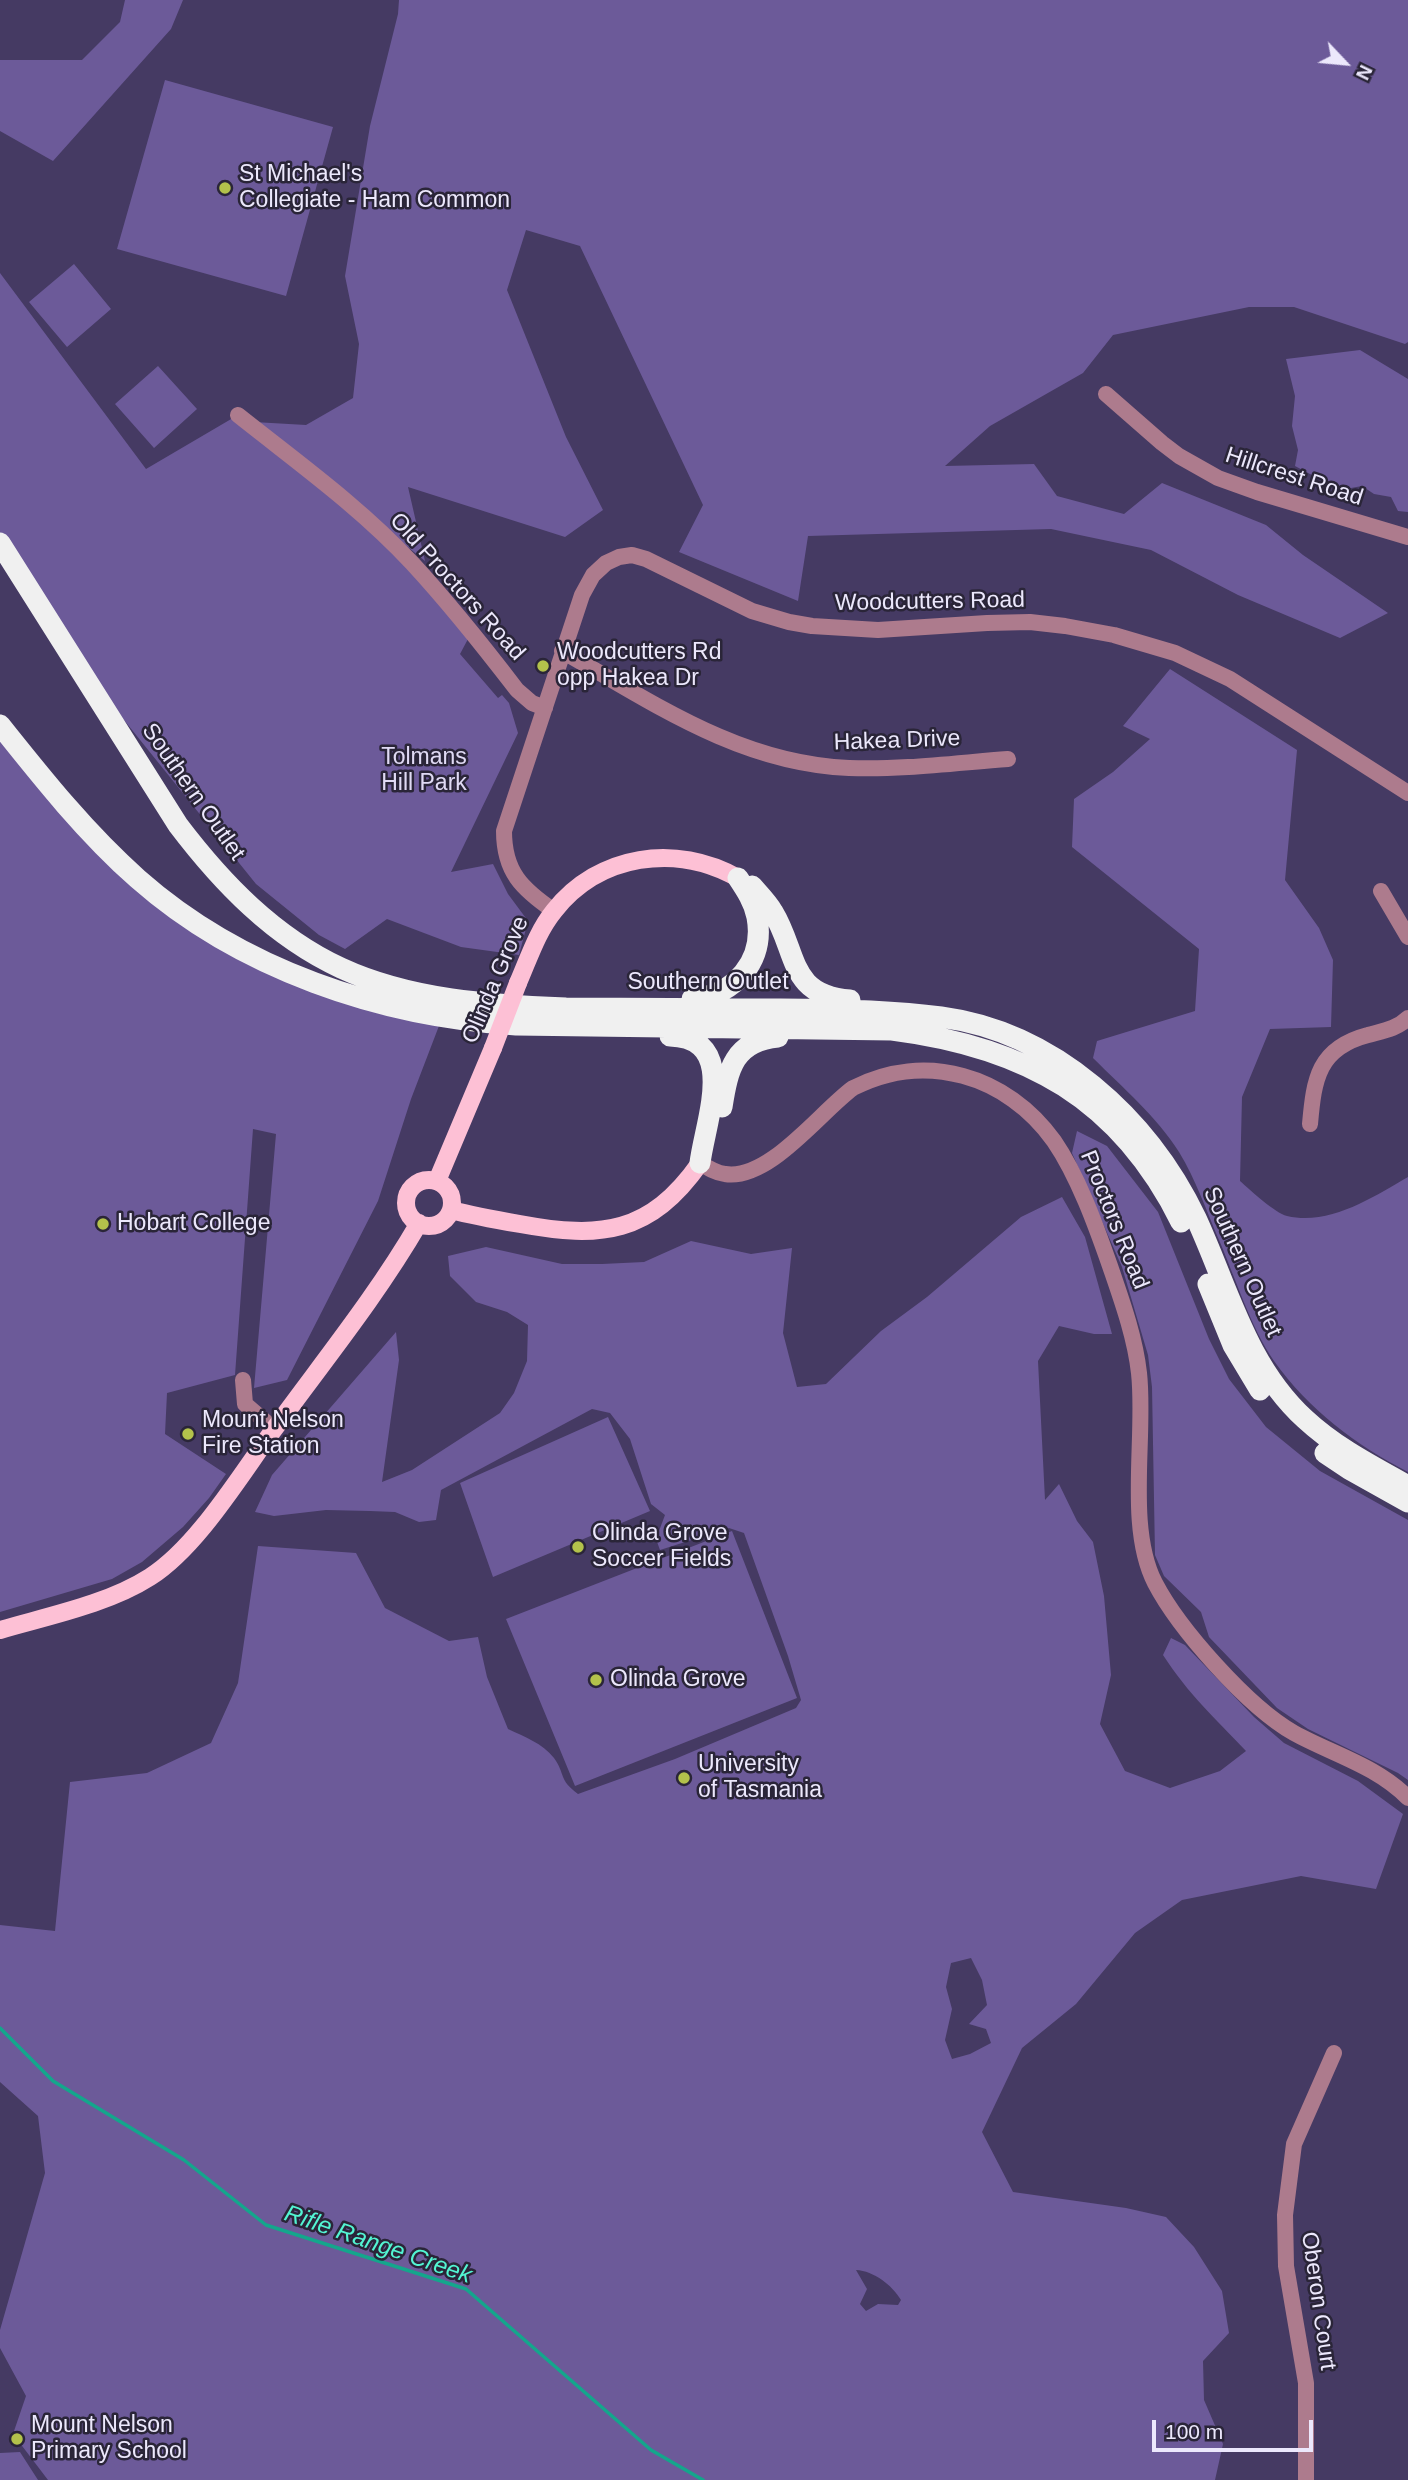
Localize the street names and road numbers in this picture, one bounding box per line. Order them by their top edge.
street label: Hillcrest Road [1222,442,1366,512]
street label: Old Proctors Road [383,507,531,667]
street label: Woodcutters Road [835,587,1025,617]
street label: Southern Outlet [135,718,251,866]
street label: Hakea Drive [833,725,961,757]
street label: Olinda Grove [457,912,535,1048]
street label: Southern Outlet [627,969,789,997]
street label: Proctors Road [1074,1147,1154,1293]
street label: Southern Outlet [1197,1183,1287,1341]
street label: Oberon Court [1295,2230,1341,2372]

